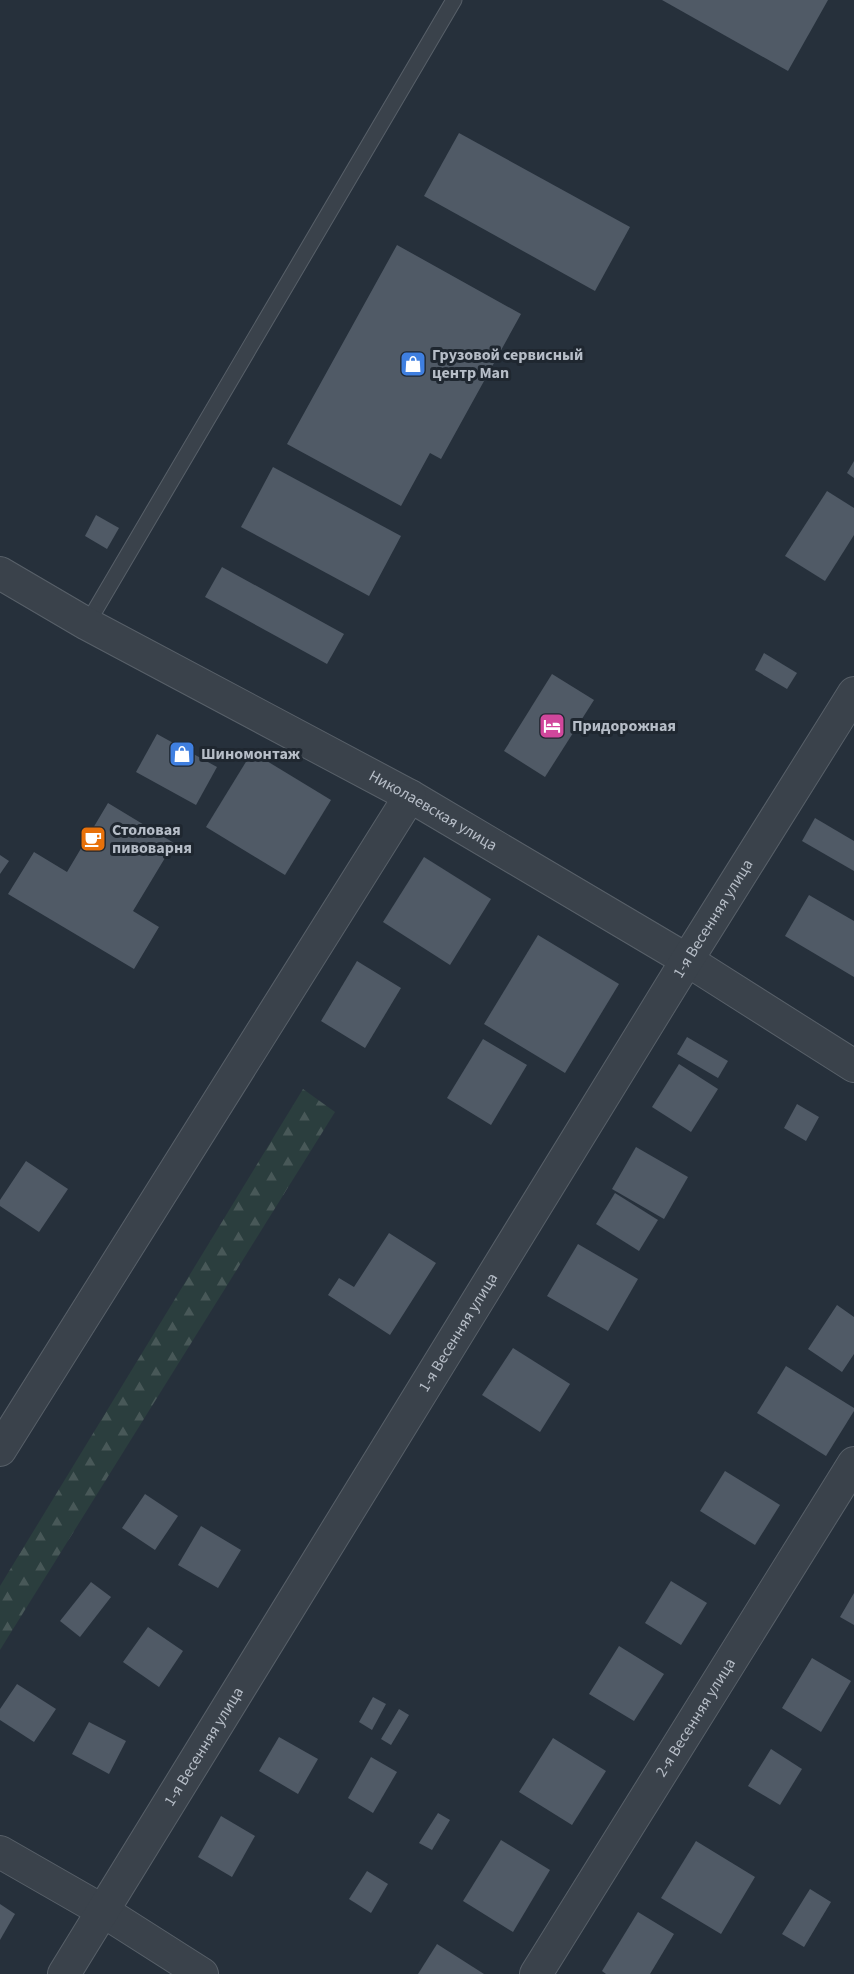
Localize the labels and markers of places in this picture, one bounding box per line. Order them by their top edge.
place label: Грузовой сервисный центр Man [432,344,583,384]
shop icon: Грузовой сервисный центр Man [398,349,428,379]
hotel icon: Придорожная [537,711,567,741]
place label: Придорожная [572,715,676,737]
shop icon: Шиномонтаж [167,739,197,769]
place label: Шиномонтаж [201,743,301,765]
place label: Столовая пивоварня [112,819,192,859]
cafe icon: Столовая пивоварня [78,824,108,854]

